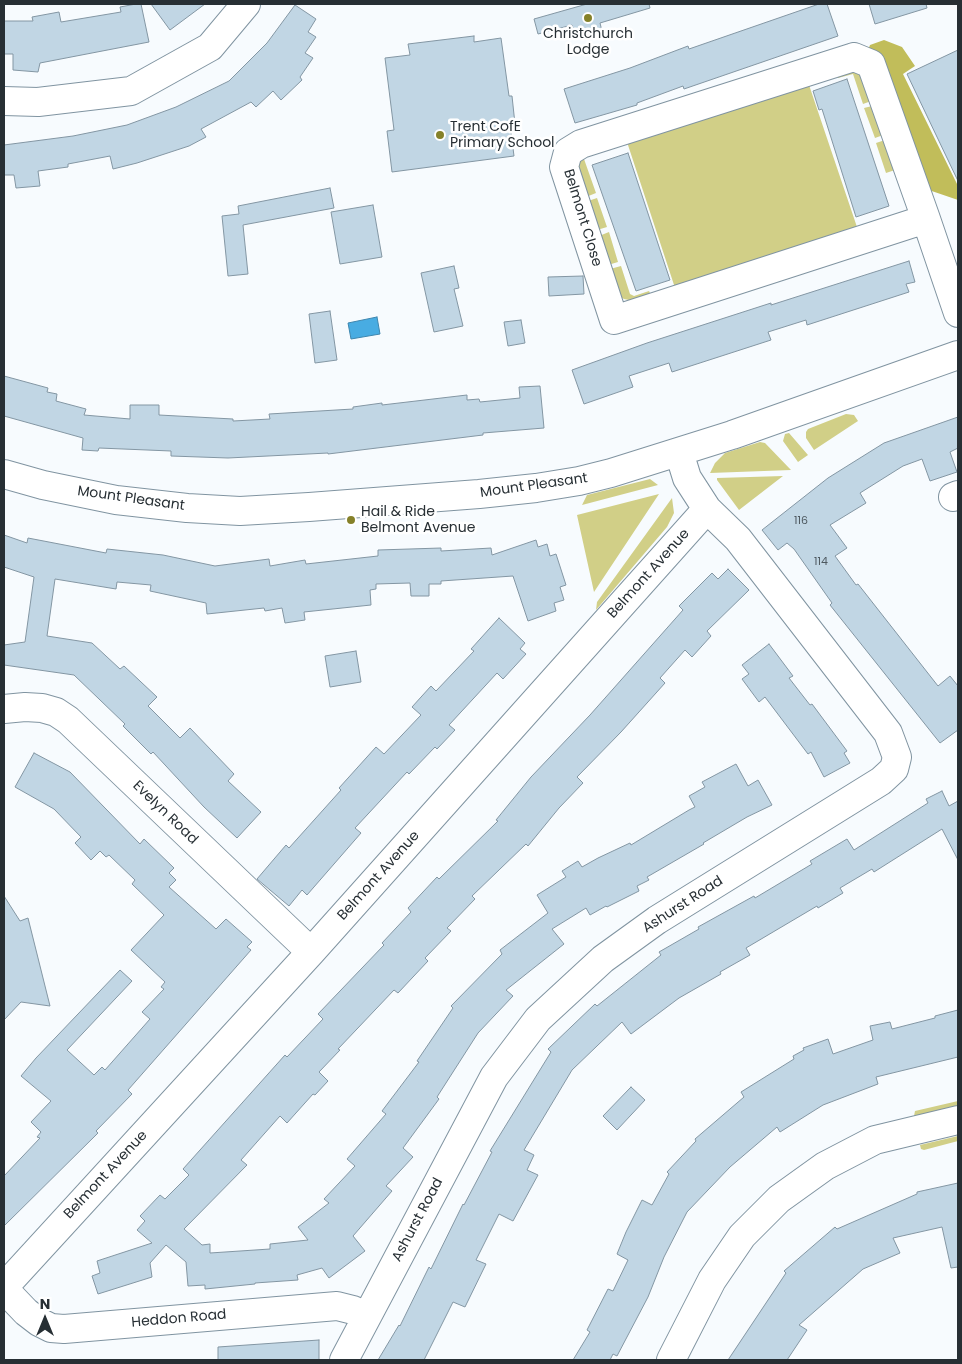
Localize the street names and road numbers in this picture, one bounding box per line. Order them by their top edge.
street label: Belmont Close [559,167,605,269]
street label: Mount Pleasant [479,470,589,502]
street label: Mount Pleasant [76,483,186,515]
street label: Belmont Avenue [604,526,694,622]
street label: Evelyn Road [129,778,201,848]
street label: Belmont Avenue [334,828,424,924]
street label: Ashurst Road [640,873,726,937]
street label: Belmont Avenue [61,1127,151,1223]
street label: Ashurst Road [389,1175,447,1265]
street label: Heddon Road [131,1306,227,1332]

